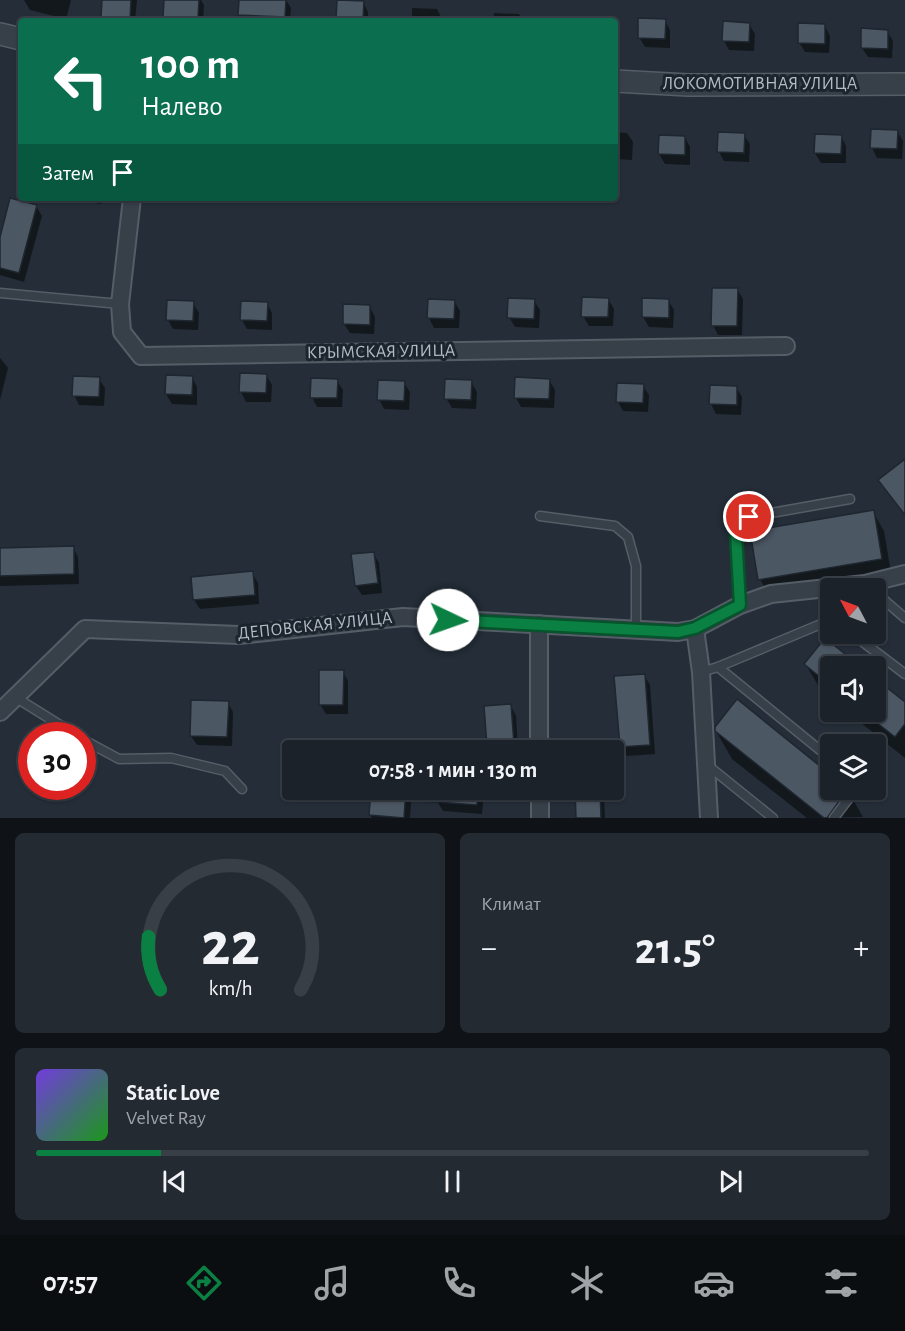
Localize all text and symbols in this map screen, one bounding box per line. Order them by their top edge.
icon: left [42,42,120,120]
text: 100 m [141,44,240,86]
street label: ЛОКОМОТИВНАЯ УЛИЦА [663,75,858,93]
text: Налево [141,93,223,120]
icon: arrive [106,156,139,189]
text: Затем [42,162,94,184]
street label: КРЫМСКАЯ УЛИЦА [307,342,456,362]
pin [723,491,774,542]
icon: arrive [732,500,765,533]
north arrow [820,578,886,644]
map controls [820,578,886,800]
position arrow [416,588,480,652]
street label: ДЕПОВСКАЯ УЛИЦА [237,609,394,643]
button: sound [820,656,886,722]
speed limit sign: 30 [18,722,96,800]
button: layers [820,734,886,800]
text: 07:58 · 1 мин · 130 m [369,759,537,781]
text: Климат [481,894,541,914]
text: 22 [201,914,259,976]
text: 21.5° [635,927,715,972]
text: − [481,932,497,965]
text: + [853,932,869,965]
text: km/h [208,978,252,999]
text: Static Love [126,1082,220,1104]
text: Velvet Ray [126,1108,206,1128]
icon: previous [158,1165,191,1198]
icon: pause [436,1165,469,1198]
icon: next [714,1165,747,1198]
icon: directions [183,1262,225,1304]
icon: music [311,1262,353,1304]
icon: phone [438,1262,480,1304]
icon: climate [566,1262,608,1304]
icon: car [693,1262,735,1304]
icon: filters [820,1262,862,1304]
text: 07:57 [43,1269,98,1296]

